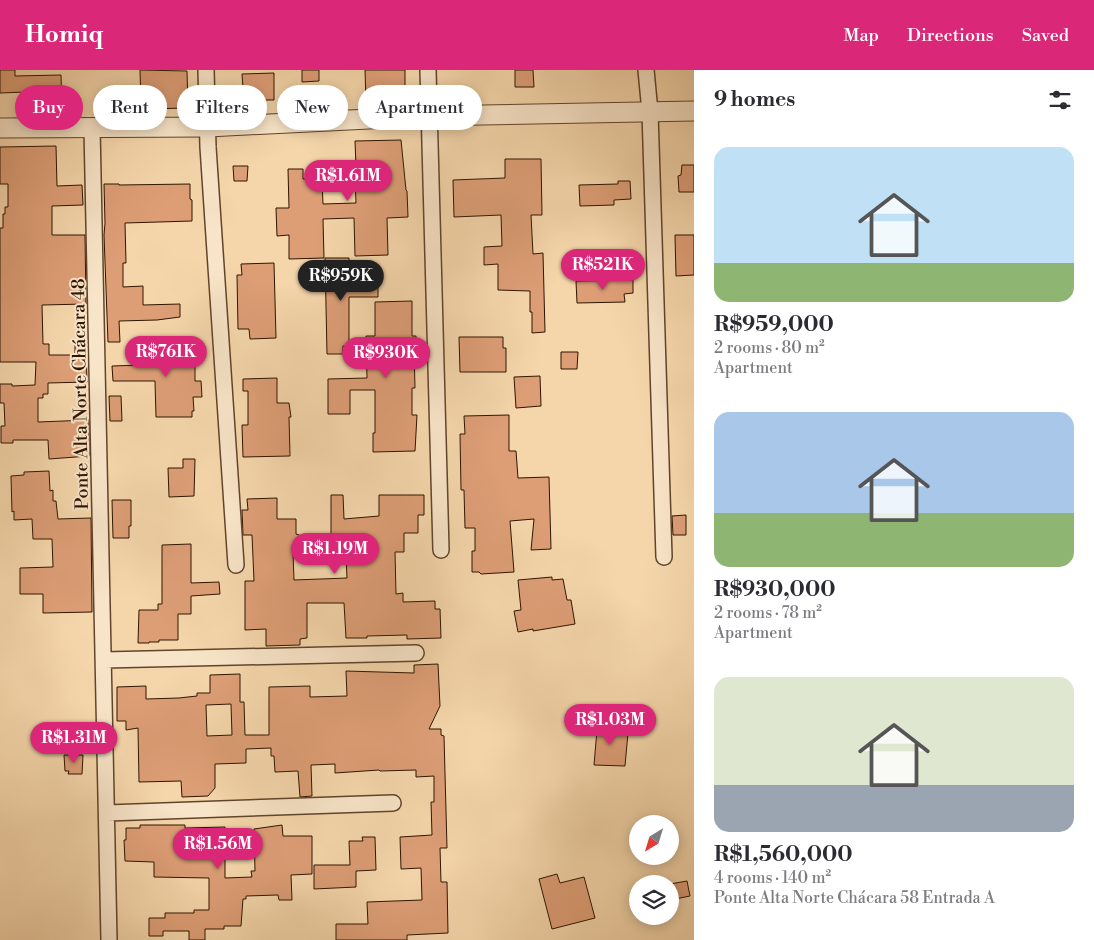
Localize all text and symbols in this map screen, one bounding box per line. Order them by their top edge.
text: Homiq [25,20,103,50]
text: Map [843,24,879,47]
text: Directions [907,24,994,47]
text: Saved [1022,24,1069,47]
chip: Buy [15,85,83,130]
chip: Rent [93,85,167,130]
chip: Filters [177,85,267,130]
chip: New [277,85,348,130]
chip: Apartment [358,85,482,130]
icon: filters [1046,86,1074,114]
text: 9 homes [714,87,795,113]
pin: R$1.61M [302,160,394,202]
text: R$1.61M [315,166,381,186]
icon: home [849,180,939,270]
pin: R$521K [562,248,644,291]
text: R$521K [572,255,634,275]
pin: R$959K [300,260,382,302]
text: R$959K [309,266,373,286]
street label: Ponte Alta Norte Chácara 48 [67,278,94,510]
text: R$959,000 [714,312,834,338]
pin: R$761K [125,336,207,378]
pin: R$930K [345,336,427,379]
text: 2 rooms · 80 m² [714,338,825,358]
text: R$761K [136,342,196,362]
text: R$930K [353,343,419,363]
text: Apartment [714,358,793,378]
icon: home [849,445,939,535]
pin: R$1.19M [289,532,381,575]
text: R$1.19M [302,539,368,559]
text: R$930,000 [714,577,835,603]
text: 2 rooms · 78 m² [714,603,822,623]
text: Apartment [714,623,793,643]
pin: R$1.03M [564,704,656,746]
text: R$1.03M [575,710,645,730]
icon: home [849,710,939,800]
pin: R$1.31M [28,722,120,764]
text: R$1.31M [41,728,107,748]
north arrow [629,815,679,865]
map controls [629,815,679,925]
pin: R$1.56M [172,828,264,870]
text: R$1.56M [184,834,252,854]
text: R$1,560,000 [714,842,853,868]
text: 4 rooms · 140 m² [714,868,831,888]
button: layers [629,875,679,925]
text: Ponte Alta Norte Chácara 58 Entrada A [714,888,995,908]

